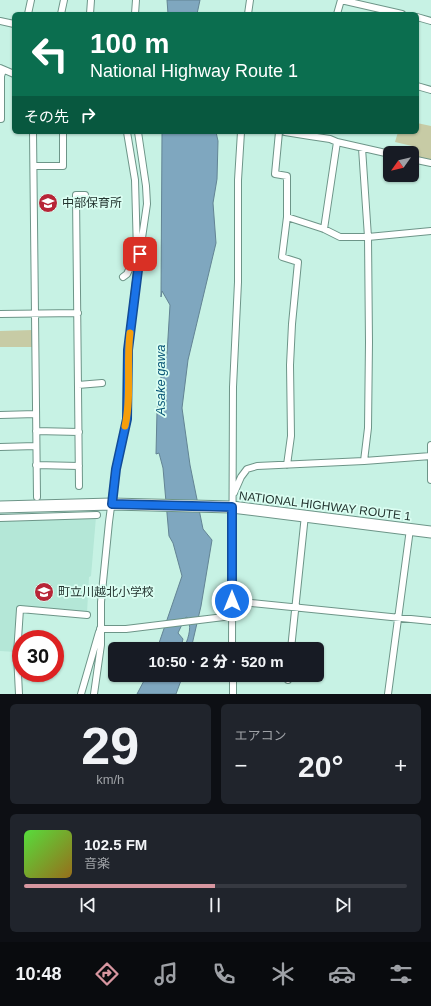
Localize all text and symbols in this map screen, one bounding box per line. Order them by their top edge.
icon: left [24,28,76,80]
text: 100 m [90,28,169,59]
text: National Highway Route 1 [90,61,298,81]
icon: right [77,104,99,126]
text: その先 [24,108,69,125]
north arrow [383,146,419,182]
map controls [383,146,419,182]
school or university icon: 中部保育所 [37,192,59,214]
place label: 中部保育所 [62,196,122,210]
pin [123,237,157,271]
icon: arrive [129,243,151,265]
water label: Asake gawa [153,345,168,416]
street label: NATIONAL HIGHWAY ROUTE 1 [238,489,412,524]
position arrow [211,580,253,622]
school or university icon: 町立川越北小学校 [33,581,55,603]
place label: 町立川越北小学校 [58,585,154,599]
speed limit sign: 30 [12,630,64,682]
text: 10:50 · 2 分 · 520 m [148,653,284,670]
text: 29 [81,717,139,775]
text: エアコン [235,728,287,743]
text: 20° [298,750,343,783]
text: − [235,753,247,778]
text: + [394,753,407,778]
text: km/h [96,772,124,787]
text: 102.5 FM [84,836,147,853]
text: 音楽 [84,856,110,871]
icon: previous [77,894,99,916]
icon: pause [204,894,226,916]
icon: next [332,894,354,916]
icon: directions [93,960,121,988]
icon: music [152,960,180,988]
icon: phone [210,960,238,988]
icon: climate [269,960,297,988]
icon: car [328,960,356,988]
icon: filters [387,960,415,988]
text: 10:48 [15,964,62,984]

